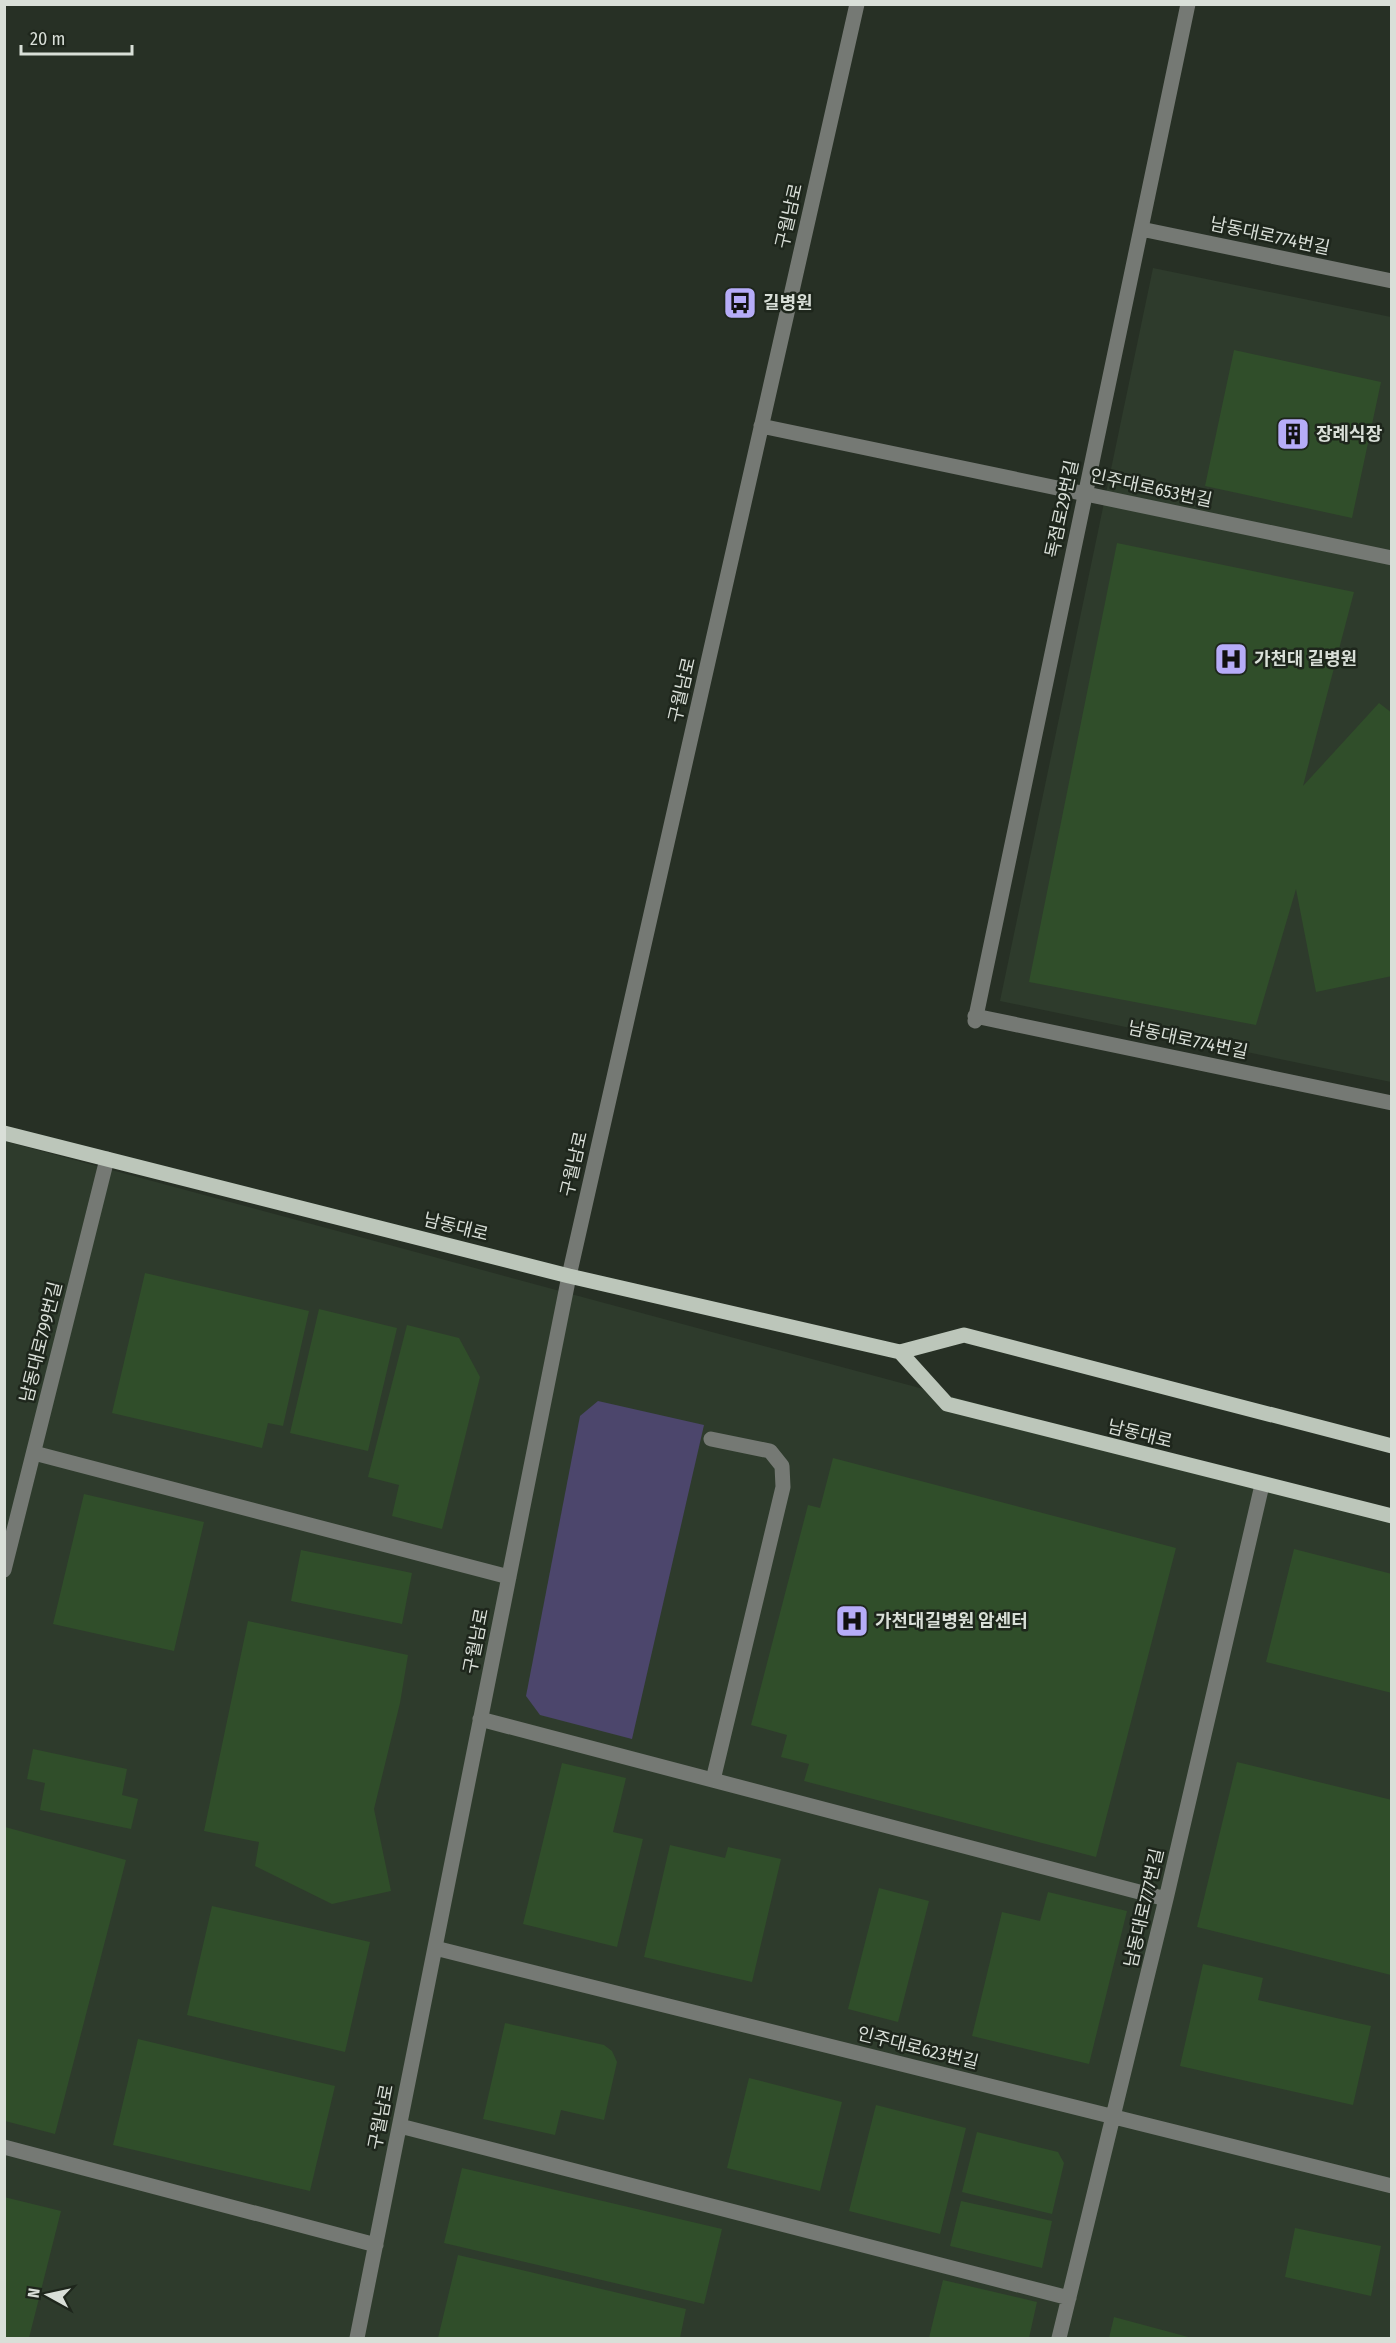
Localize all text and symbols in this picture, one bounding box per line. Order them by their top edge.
scale bar [21,18,132,56]
text: 20 m [30,28,65,50]
street label: 구월남로 [771,181,807,251]
street label: 남동대로774번길 [1208,213,1332,259]
bus stop icon: 길병원 [722,285,758,321]
place label: 길병원 [763,292,813,314]
building icon: 장례식장 [1275,416,1311,452]
place label: 장례식장 [1316,423,1383,445]
street label: 독점로29번길 [1041,458,1083,560]
street label: 인주대로653번길 [1088,464,1214,512]
hospital icon: 가천대 길병원 [1213,641,1249,677]
place label: 가천대 길병원 [1254,648,1357,670]
street label: 구월남로 [664,655,700,725]
street label: 남동대로774번길 [1126,1017,1250,1063]
street label: 구월남로 [556,1129,592,1199]
street label: 남동대로 [421,1208,491,1246]
street label: 남동대로799번길 [15,1279,67,1405]
street label: 남동대로 [1105,1415,1175,1453]
hospital icon: 가천대길병원 암센터 [834,1603,870,1639]
street label: 구월남로 [459,1606,493,1676]
place label: 가천대길병원 암센터 [875,1610,1028,1632]
street label: 남동대로777번길 [1120,1846,1168,1970]
street label: 인주대로623번길 [855,2022,981,2074]
street label: 구월남로 [364,2082,398,2152]
north arrow [18,2265,78,2325]
text: N [24,2287,44,2299]

